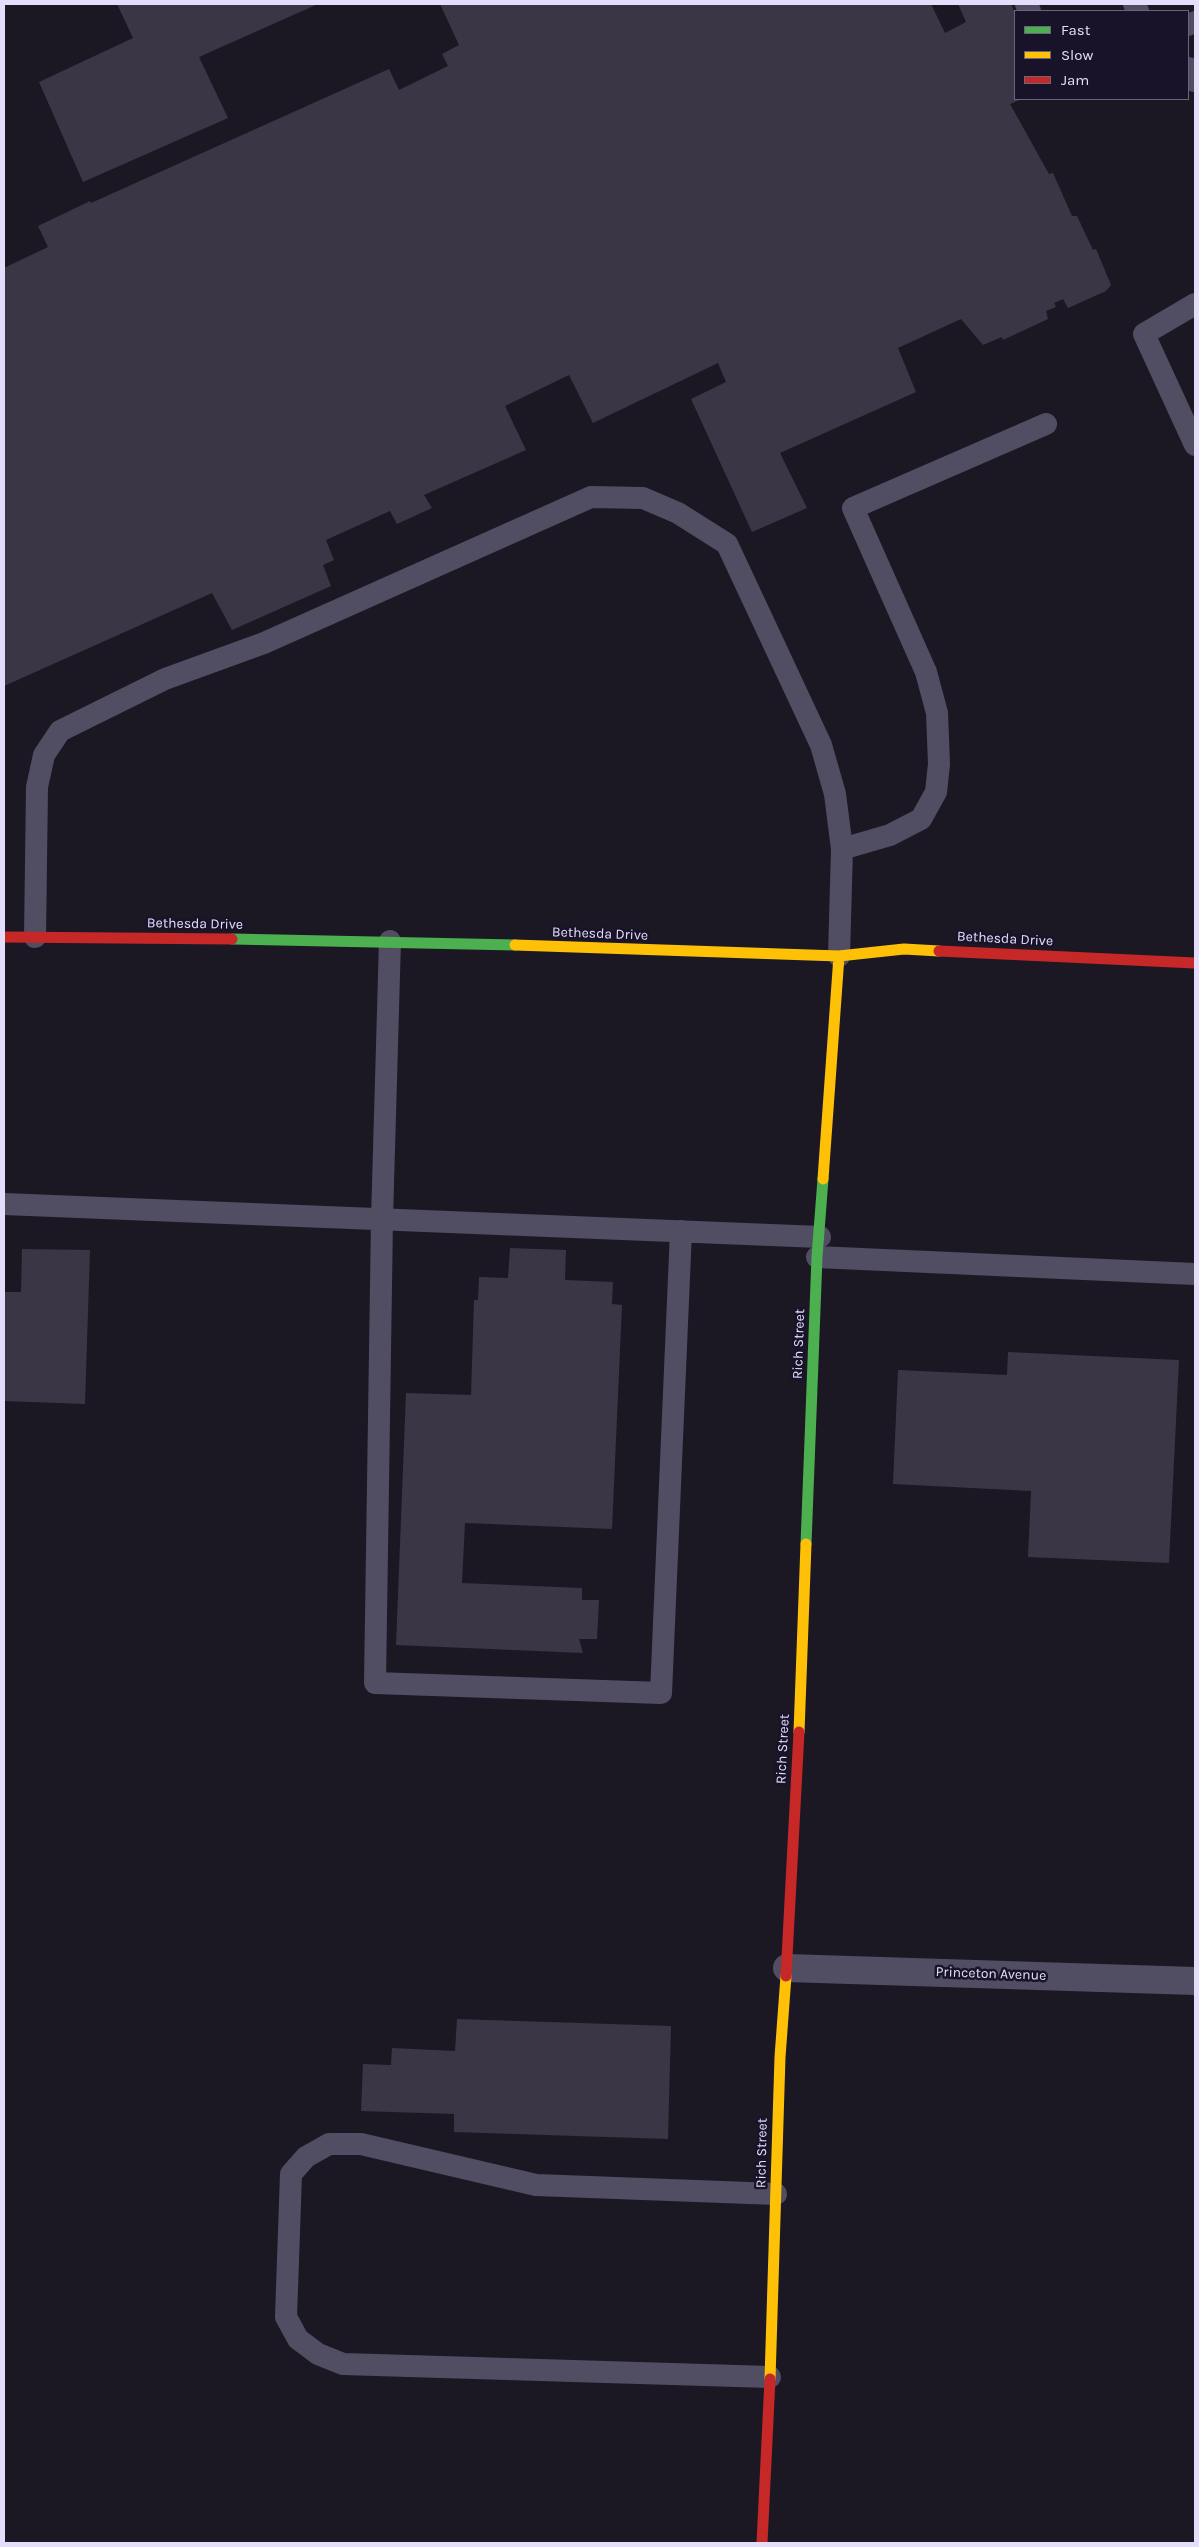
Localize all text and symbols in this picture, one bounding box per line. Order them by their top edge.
legend [1014,10,1189,100]
text: Fast [1061,21,1090,39]
text: Slow [1061,46,1093,64]
text: Jam [1061,71,1089,89]
street label: Bethesda Drive [147,915,243,933]
street label: Bethesda Drive [552,924,648,944]
street label: Bethesda Drive [957,928,1053,950]
street label: Rich Street [789,1309,809,1379]
street label: Rich Street [773,1714,793,1784]
street label: Princeton Avenue [935,1964,1047,1984]
street label: Rich Street [753,2118,771,2188]

